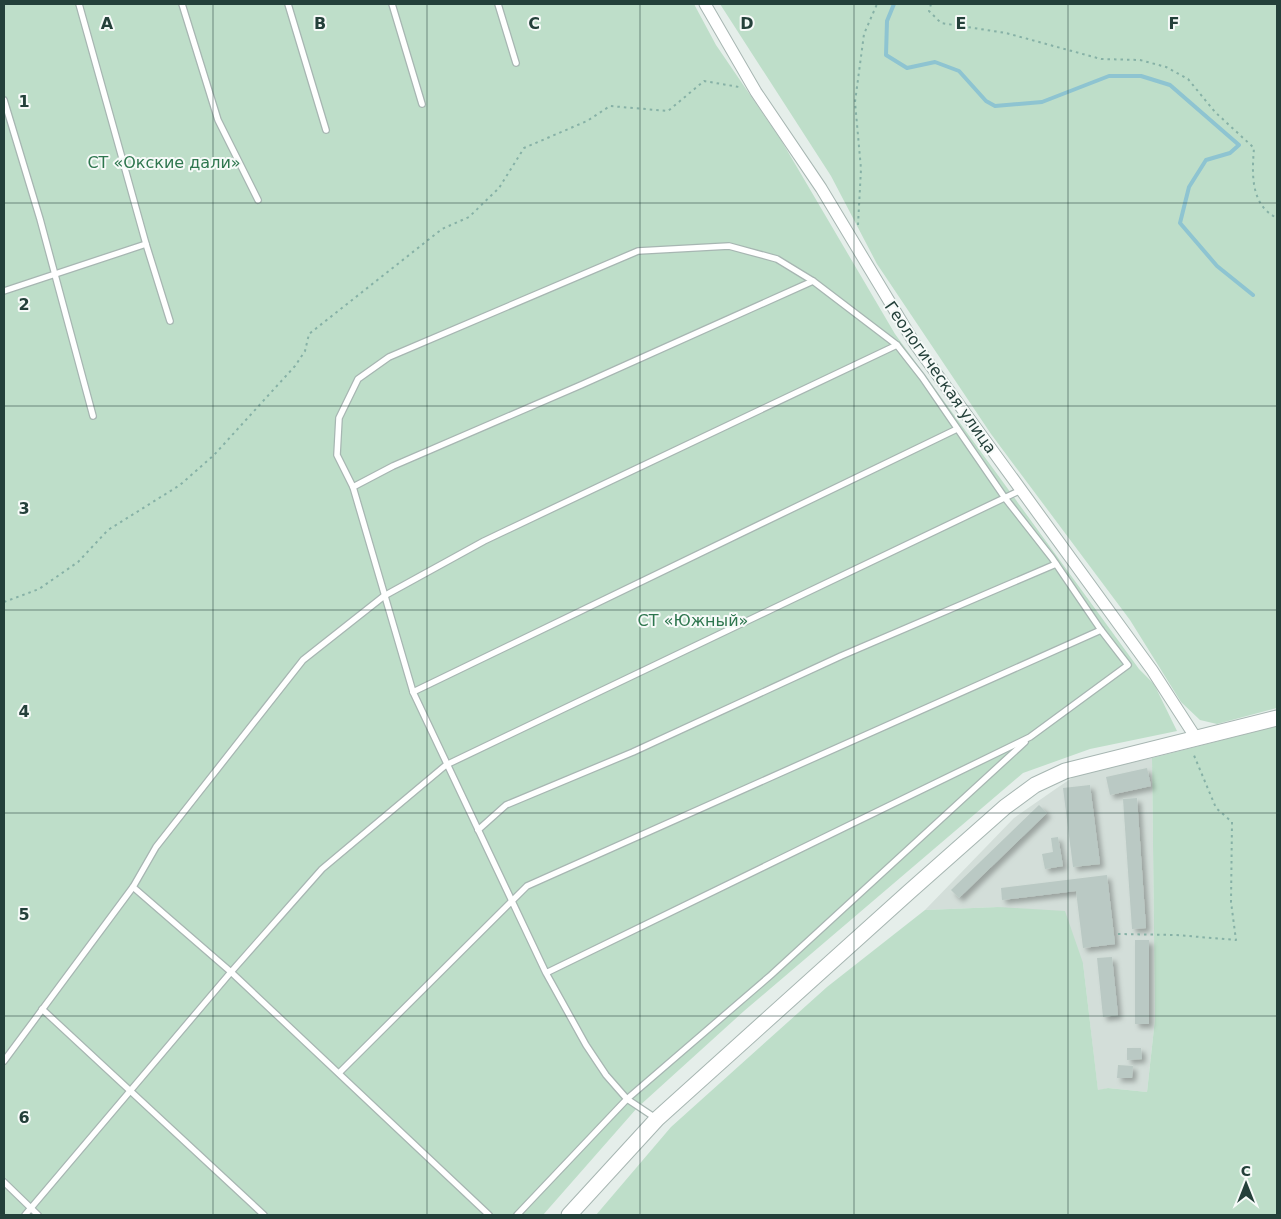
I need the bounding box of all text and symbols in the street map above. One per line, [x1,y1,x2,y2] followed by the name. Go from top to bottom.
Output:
[101,14,114,33] text: A
[314,14,326,33] text: B
[528,14,540,33] text: C
[740,14,754,33] text: D
[956,14,966,33] text: E
[1169,14,1179,33] text: F
[18,92,30,111] text: 1
[87,153,241,172] park label: СТ «Окские дали»
[18,295,30,314] text: 2
[881,298,1000,457] street label: Геологическая улица
[18,499,30,518] text: 3
[638,611,748,630] park label: СТ «Южный»
[18,702,30,721] text: 4
[18,905,30,924] text: 5
[18,1108,30,1127] text: 6
[1221,1159,1271,1209] north arrow
[1241,1163,1251,1179] text: С

